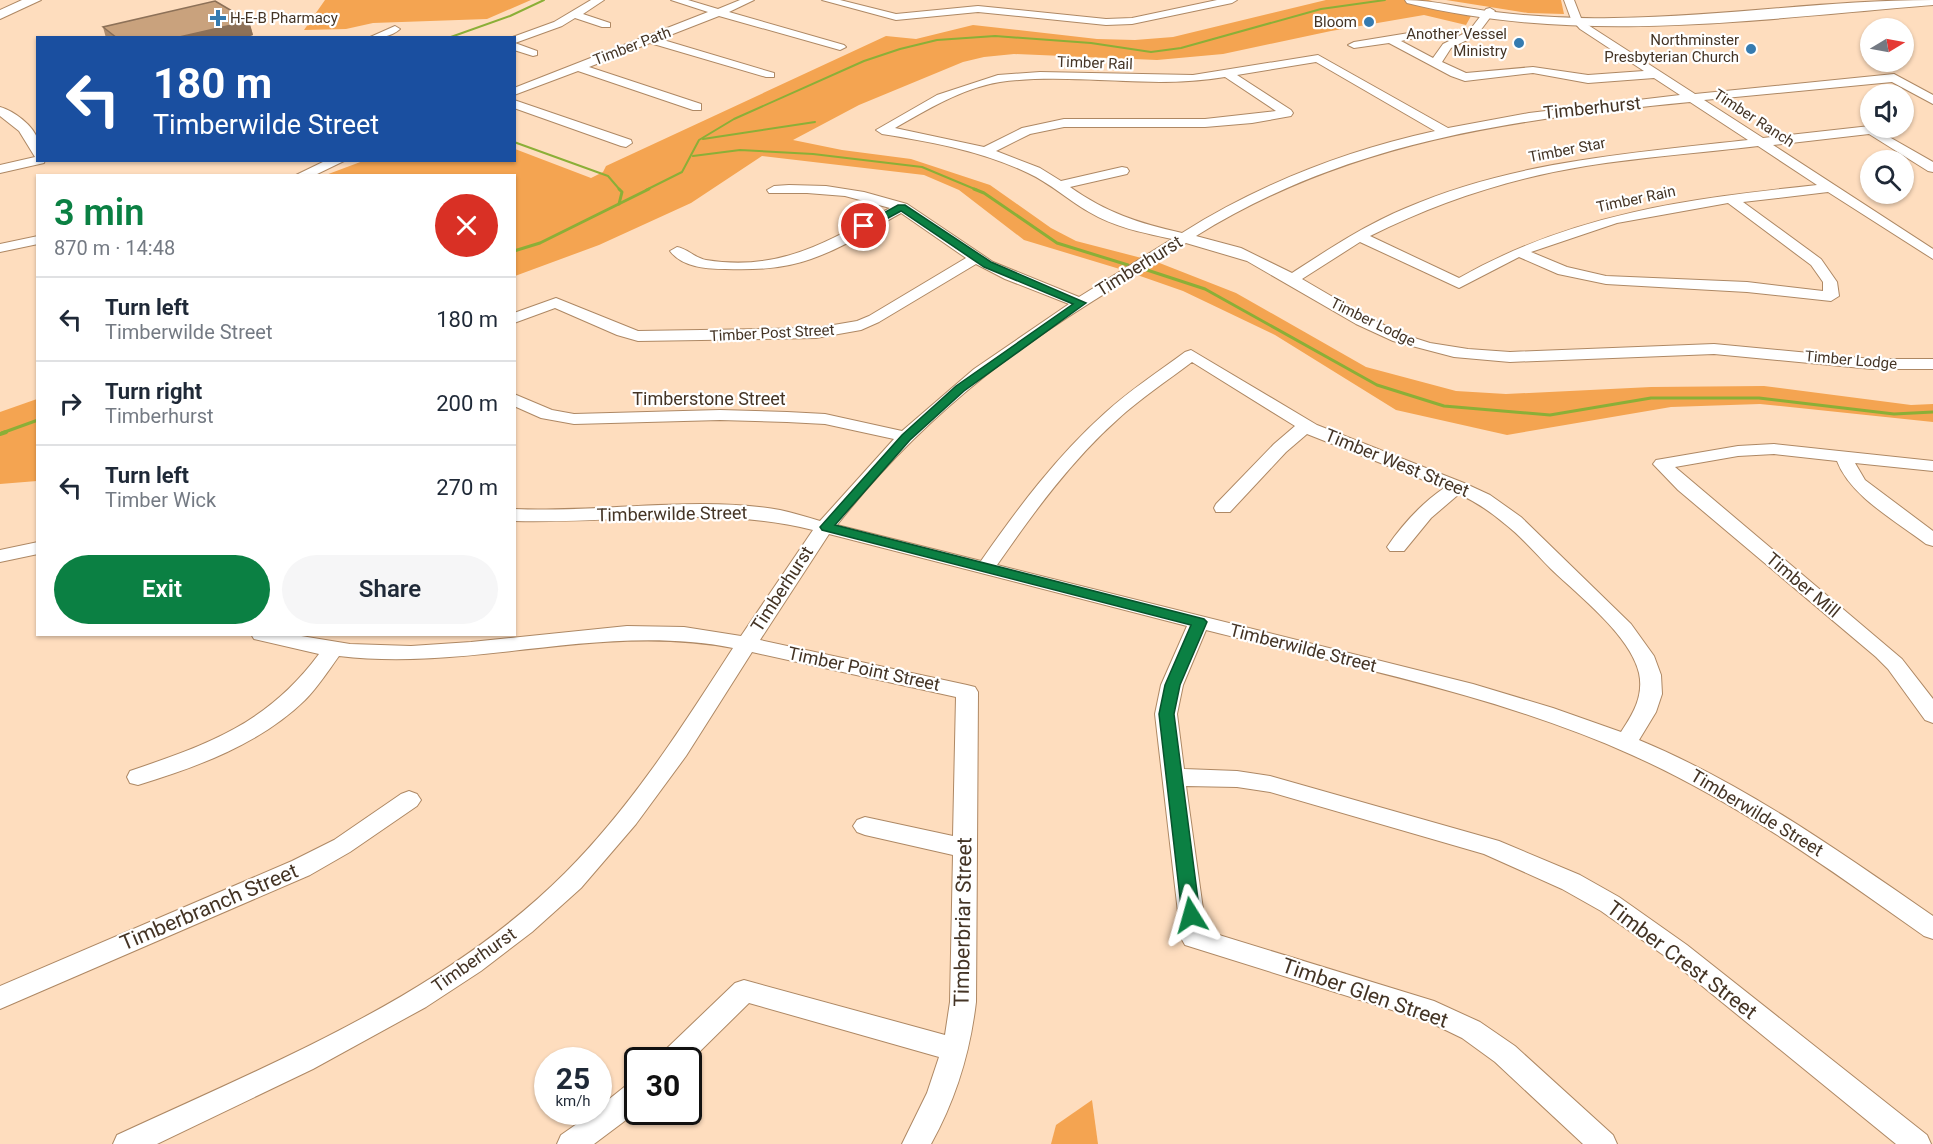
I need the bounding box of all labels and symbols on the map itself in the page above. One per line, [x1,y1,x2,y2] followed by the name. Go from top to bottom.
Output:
[230,9,338,27] place label: H-E-B Pharmacy
[211,11,225,25] marker: H-E-B Pharmacy
[1314,13,1357,31] place label: Bloom
[1362,15,1376,29] marker: Bloom
[1860,18,1914,72] north arrow
[591,23,673,69] street label: Timber Path
[1406,25,1507,60] place label: Another Vessel Ministry
[1604,31,1739,66] place label: Northminster Presbyterian Church
[1512,36,1526,50] marker: Another Vessel Ministry
[1744,42,1758,56] marker: Northminster Presbyterian Church
[1057,53,1133,73] street label: Timber Rail
[1710,85,1798,151] street label: Timber Ranch
[1542,92,1642,123] street label: Timberhurst
[1527,134,1607,166] street label: Timber Star
[1595,182,1677,216] street label: Timber Rain
[838,200,889,251] pin
[1092,231,1186,300] street label: Timberhurst
[1328,294,1419,350] street label: Timber Lodge
[709,321,835,345] street label: Timber Post Street
[1804,347,1898,373] street label: Timber Lodge
[632,388,786,409] street label: Timberstone Street
[1322,424,1472,501] street label: Timber West Street
[596,502,748,525] street label: Timberwilde Street
[746,542,817,635] street label: Timberhurst
[1762,548,1845,622] street label: Timber Mill
[1227,619,1379,676] street label: Timberwilde Street
[786,642,942,695] street label: Timber Point Street
[1687,765,1827,860] street label: Timberwilde Street
[950,837,976,1007] street label: Timberbriar Street
[116,859,302,955] street label: Timberbranch Street
[1159,883,1223,947] position arrow
[1602,896,1762,1024] street label: Timber Crest Street
[428,923,520,996] street label: Timberhurst
[1279,953,1451,1033] street label: Timber Glen Street
[624,1047,702,1125] speed limit sign: 30

